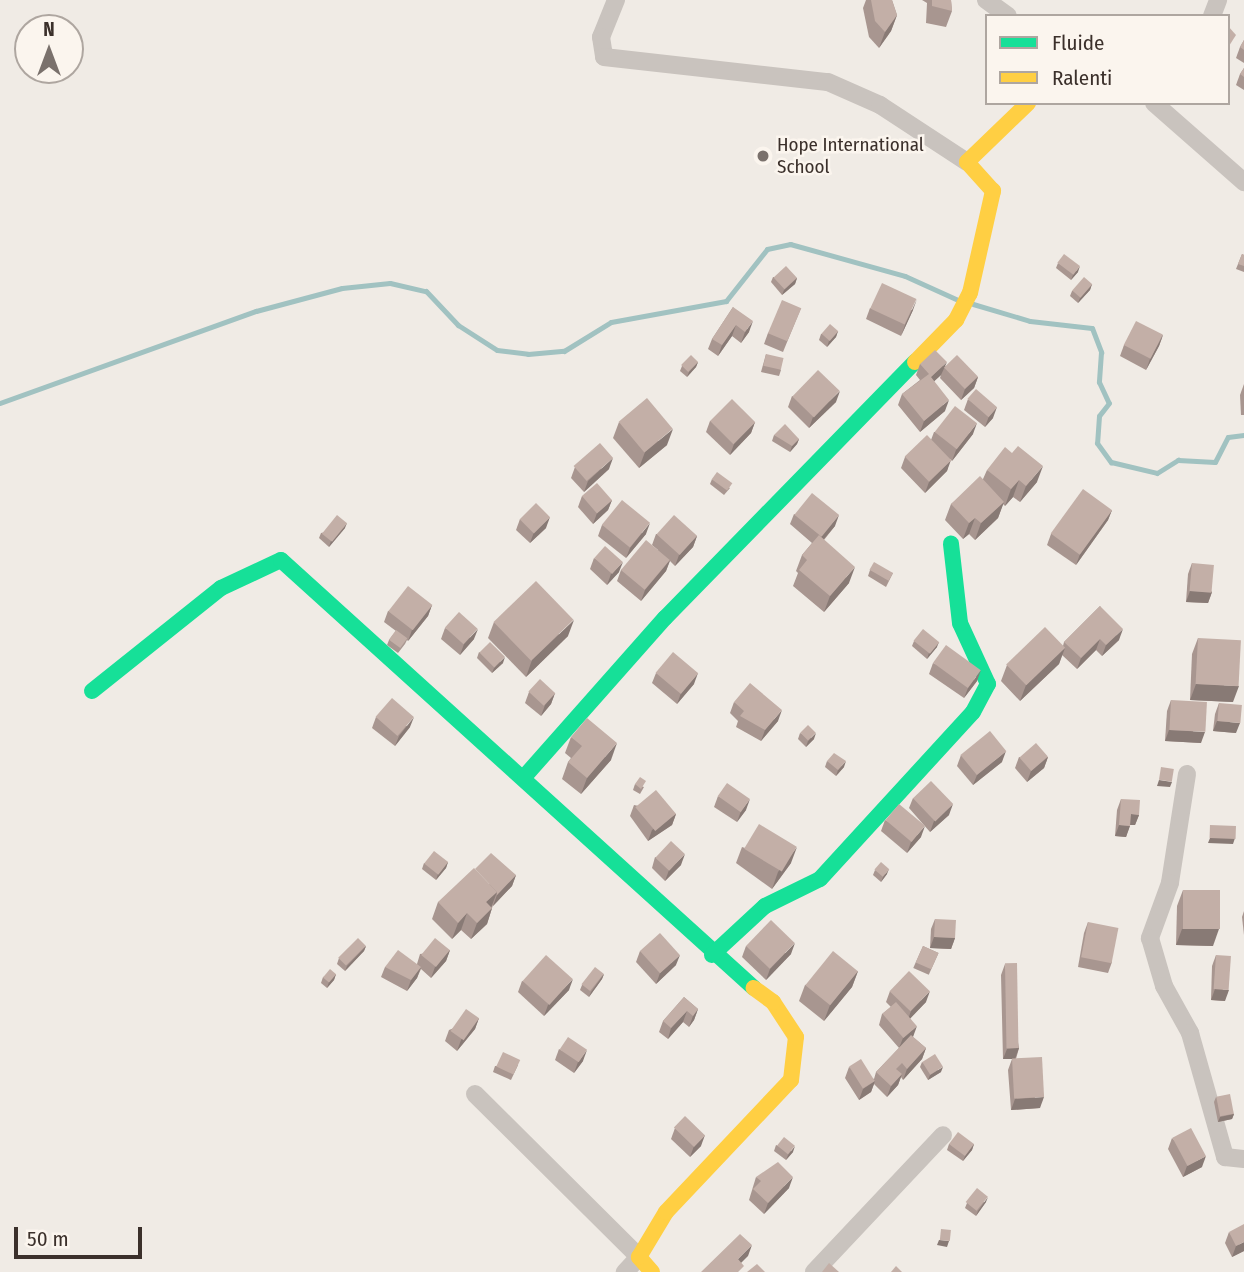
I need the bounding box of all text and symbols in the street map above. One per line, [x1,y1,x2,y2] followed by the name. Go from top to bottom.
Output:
[14,14,84,84] north arrow
[985,14,1230,105] legend
[43,18,55,41] text: N
[1052,30,1104,56] text: Fluide
[1052,65,1112,91] text: Ralenti
[777,134,924,178] place label: Hope International School
[755,148,771,164] marker: Hope International School
[18,1212,145,1256] scale bar
[27,1226,69,1252] text: 50 m

